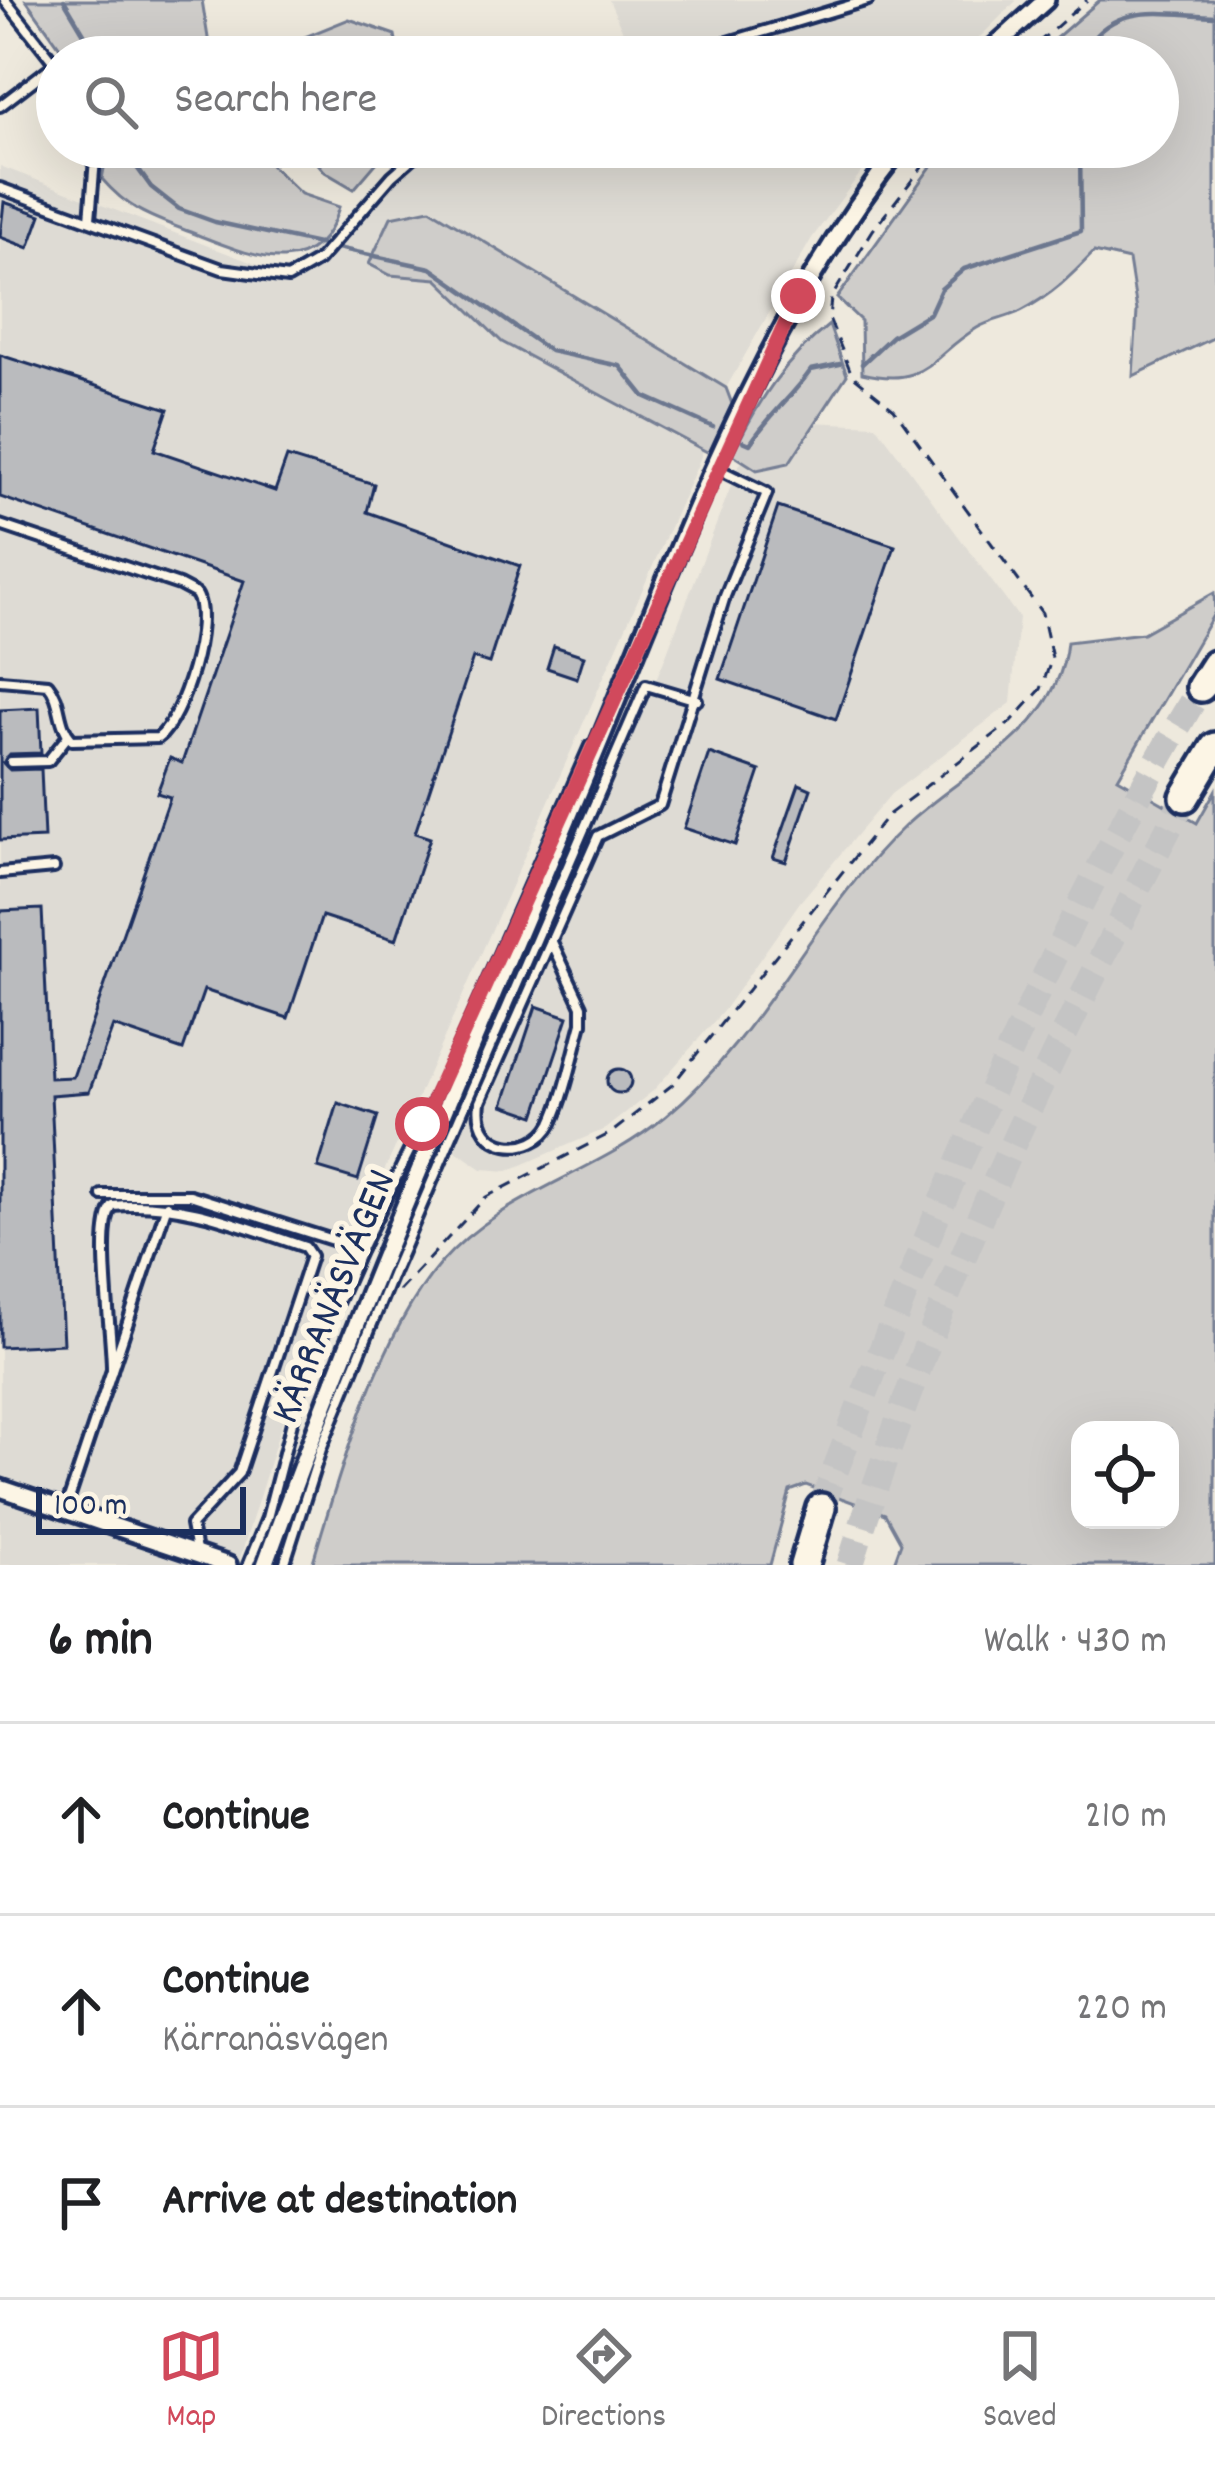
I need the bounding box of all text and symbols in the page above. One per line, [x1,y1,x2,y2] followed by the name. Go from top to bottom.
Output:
[36,36,1179,168] search box
[78,69,144,135] icon: search
[174,70,377,134] text: Search here
[771,269,825,323] route end
[395,1097,449,1151] route start
[258,1162,415,1434] street label: KÄRRANÄSVÄGEN
[1071,1421,1179,1529] map controls
[1071,1421,1179,1529] button: locate
[36,1481,246,1534] scale bar
[54,1484,127,1531] text: 100 m
[48,1607,153,1679] text: 6 min
[984,1616,1167,1671] text: Walk · 430 m
[48,1786,114,1852] icon: ahead
[162,1787,310,1851] text: Continue
[1084,1791,1167,1846] text: 210 m
[162,1951,310,2015] text: Continue
[48,1978,114,2044] icon: ahead
[1076,1983,1167,2038] text: 220 m
[162,2015,389,2070] text: Kärranäsvägen
[48,2170,114,2236] icon: arrive
[162,2171,517,2235] text: Arrive at destination
[158,2323,224,2442] tab: Map
[541,2323,666,2442] tab: Directions
[983,2323,1057,2442] tab: Saved

